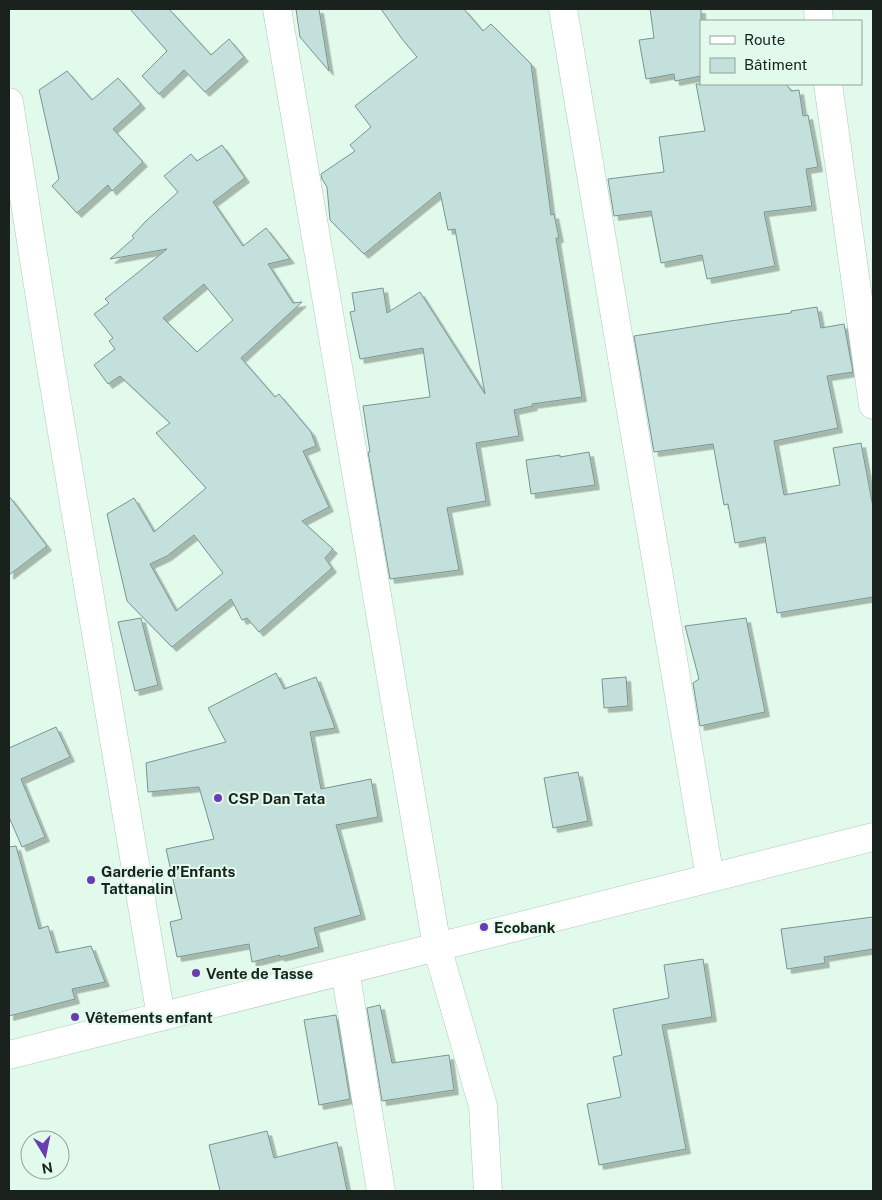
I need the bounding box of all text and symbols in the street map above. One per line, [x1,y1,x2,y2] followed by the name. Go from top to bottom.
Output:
[700,20,862,85] legend
[744,31,785,48] text: Route
[744,56,807,73] text: Bâtiment
[228,790,325,807] place label: CSP Dan Tata
[212,792,224,804] marker: CSP Dan Tata
[101,863,236,897] place label: Garderie d’Enfants Tattanalin
[85,874,97,886] marker: Garderie d’Enfants Tattanalin
[494,919,556,936] place label: Ecobank
[478,921,490,933] marker: Ecobank
[206,965,313,982] place label: Vente de Tasse
[190,967,202,979] marker: Vente de Tasse
[85,1009,213,1026] place label: Vêtements enfant
[69,1011,81,1023] marker: Vêtements enfant
[20,1130,70,1180] north arrow
[40,1159,54,1177] text: N

